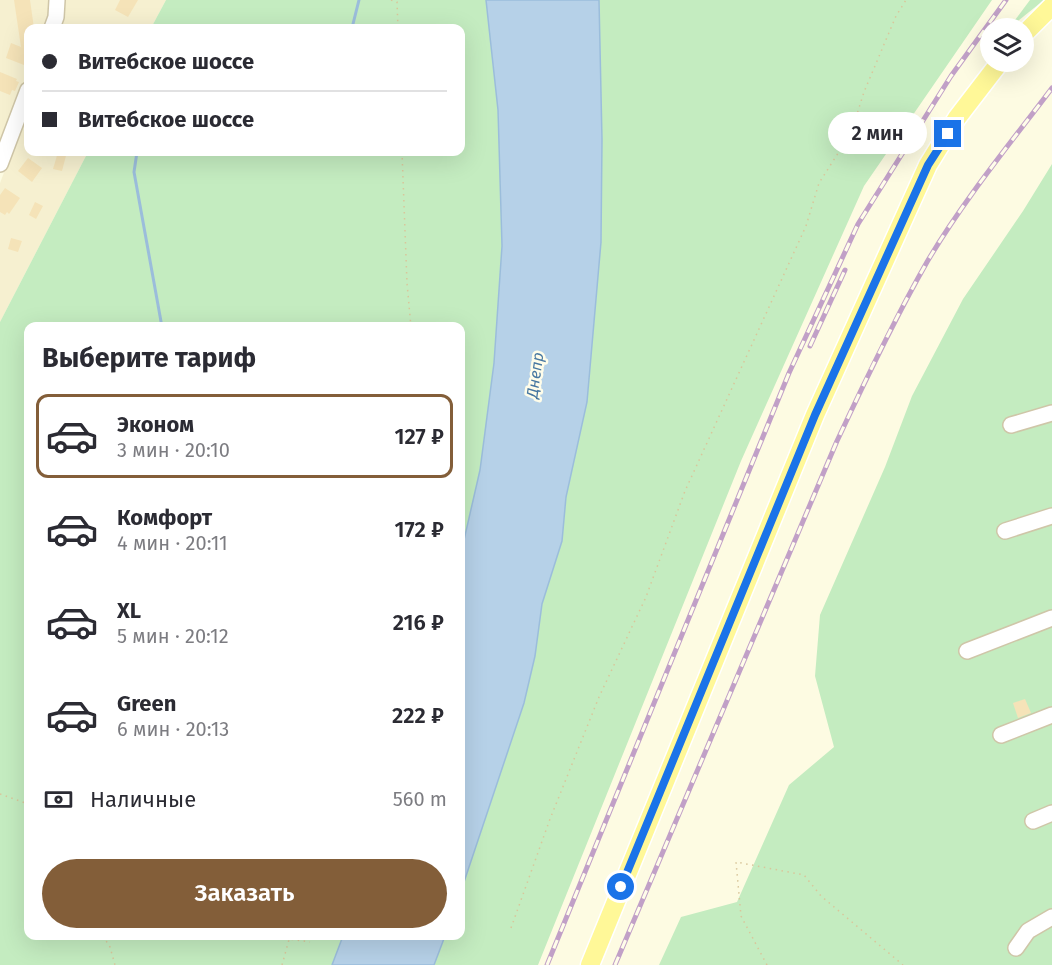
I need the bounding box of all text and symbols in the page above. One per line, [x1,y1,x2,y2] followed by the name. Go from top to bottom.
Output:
[980,18,1034,72] map controls
[980,18,1034,72] button: layers
[78,48,254,75] text: Витебское шоссе
[78,106,254,133] text: Витебское шоссе
[828,113,927,155] callout: 2 мин
[934,120,961,147] route end
[851,121,904,145] text: 2 мин
[42,342,256,374] text: Выберите тариф
[522,351,548,401] water label: Днепр
[45,409,99,463] icon: car
[117,411,194,438] text: Эконом
[394,423,444,450] text: 127 ₽
[117,438,230,462] text: 3 мин · 20:10
[45,502,99,556] icon: car
[117,504,212,531] text: Комфорт
[394,516,444,543] text: 172 ₽
[117,531,228,555] text: 4 мин · 20:11
[45,595,99,649] icon: car
[117,597,141,624] text: XL
[393,609,444,636] text: 216 ₽
[117,624,229,648] text: 5 мин · 20:12
[45,688,99,742] icon: car
[117,690,176,717] text: Green
[392,702,444,729] text: 222 ₽
[117,717,229,741] text: 6 мин · 20:13
[42,783,75,816] icon: cash
[90,786,196,813] text: Наличные
[393,787,447,811] text: 560 m
[42,859,447,928] button: Заказать
[607,873,634,900] route start

